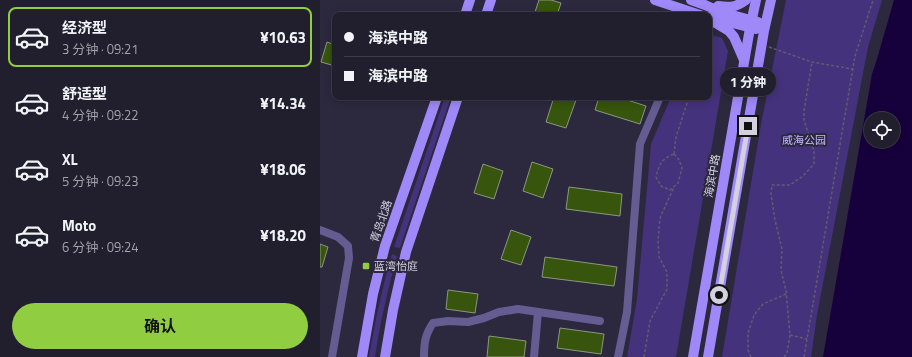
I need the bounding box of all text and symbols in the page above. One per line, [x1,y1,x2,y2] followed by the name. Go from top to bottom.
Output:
[62,16,107,39] text: 经济型
[14,19,50,55] icon: car
[260,26,306,49] text: ¥10.63
[368,26,428,49] text: 海滨中路
[62,39,139,59] text: 3 分钟 · 09:21
[368,64,428,87] text: 海滨中路
[720,68,776,96] callout: 1 分钟
[730,72,766,92] text: 1 分钟
[62,82,107,105] text: 舒适型
[14,85,50,121] icon: car
[260,92,306,115] text: ¥14.34
[62,105,139,125] text: 4 分钟 · 09:22
[864,112,900,148] map controls
[864,112,900,148] button: locate
[739,117,757,135] route end
[782,132,826,148] park label: 威海公园
[62,148,78,171] text: XL
[14,151,50,187] icon: car
[700,153,724,199] street label: 海滨中路
[260,158,306,181] text: ¥18.06
[62,171,139,191] text: 5 分钟 · 09:23
[366,198,396,244] street label: 青岛北路
[62,214,96,237] text: Moto
[14,217,50,253] icon: car
[260,224,306,247] text: ¥18.20
[62,237,139,257] text: 6 分钟 · 09:24
[374,258,418,274] place label: 蓝湾怡庭
[361,261,371,271] marker: 蓝湾怡庭
[710,286,728,304] route start
[12,303,308,349] button: 确认

